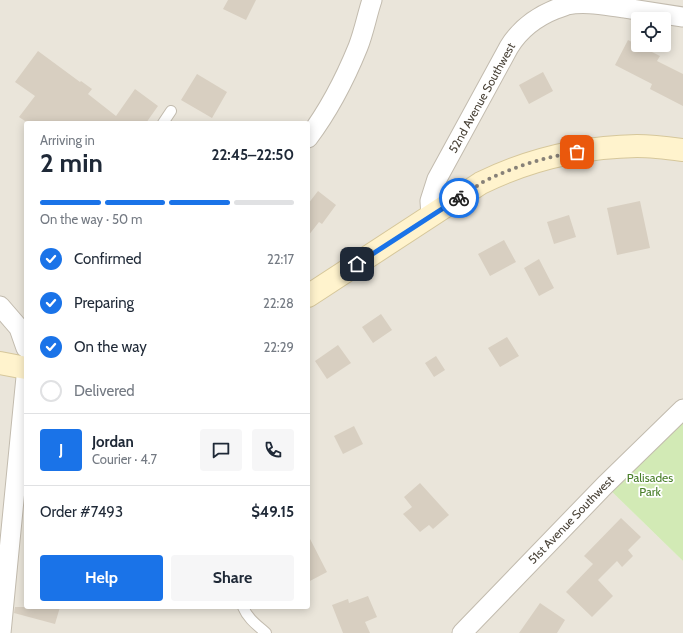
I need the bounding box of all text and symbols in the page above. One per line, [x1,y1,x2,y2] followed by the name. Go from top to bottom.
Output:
[631,12,671,52] map controls
[631,12,671,52] button: locate
[445,40,518,156] street label: 52nd Avenue Southwest
[40,132,95,148] text: Arriving in
[560,135,594,169] pin
[566,141,588,163] icon: bag
[211,146,294,164] text: 22:45–22:50
[40,147,103,179] text: 2 min
[439,178,479,218] courier
[448,187,470,209] icon: bike
[40,211,142,227] text: On the way · 50 m
[340,247,374,281] pin
[40,248,62,270] icon: check
[74,250,142,268] text: Confirmed
[267,251,294,267] text: 22:17
[346,253,368,275] icon: home
[40,292,62,314] icon: check
[74,294,134,312] text: Preparing
[263,295,294,311] text: 22:28
[40,336,62,358] icon: check
[74,338,147,356] text: On the way
[263,339,294,355] text: 22:29
[74,382,135,400] text: Delivered
[200,429,242,471] button: chat
[252,429,294,471] button: phone
[92,433,134,451] text: Jordan
[59,441,63,459] text: J
[92,451,157,467] text: Courier · 4.7
[627,470,673,499] park label: Palisades Park
[525,472,617,567] street label: 51st Avenue Southwest
[40,503,123,521] text: Order #7493
[251,503,294,521] text: $49.15
[40,555,163,601] button: Help
[171,555,294,601] button: Share

